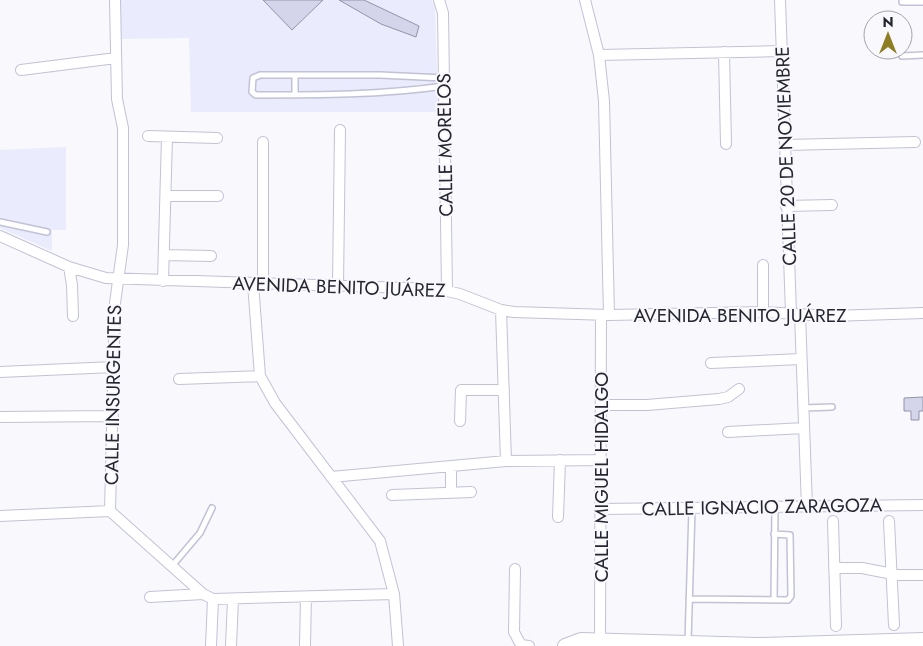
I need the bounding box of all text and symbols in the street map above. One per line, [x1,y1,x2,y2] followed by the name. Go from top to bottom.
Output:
[863,10,913,60] north arrow
[882,12,894,32] text: N
[769,46,803,266] street label: CALLE 20 DE NOVIEMBRE
[430,73,460,217] street label: CALLE MORELOS
[232,270,446,304] street label: AVENIDA BENITO JUÁREZ
[633,302,847,329] street label: AVENIDA BENITO JUÁREZ
[98,305,128,485] street label: CALLE INSURGENTES
[588,372,615,582] street label: CALLE MIGUEL HIDALGO
[642,491,883,523] street label: CALLE IGNACIO ZARAGOZA

